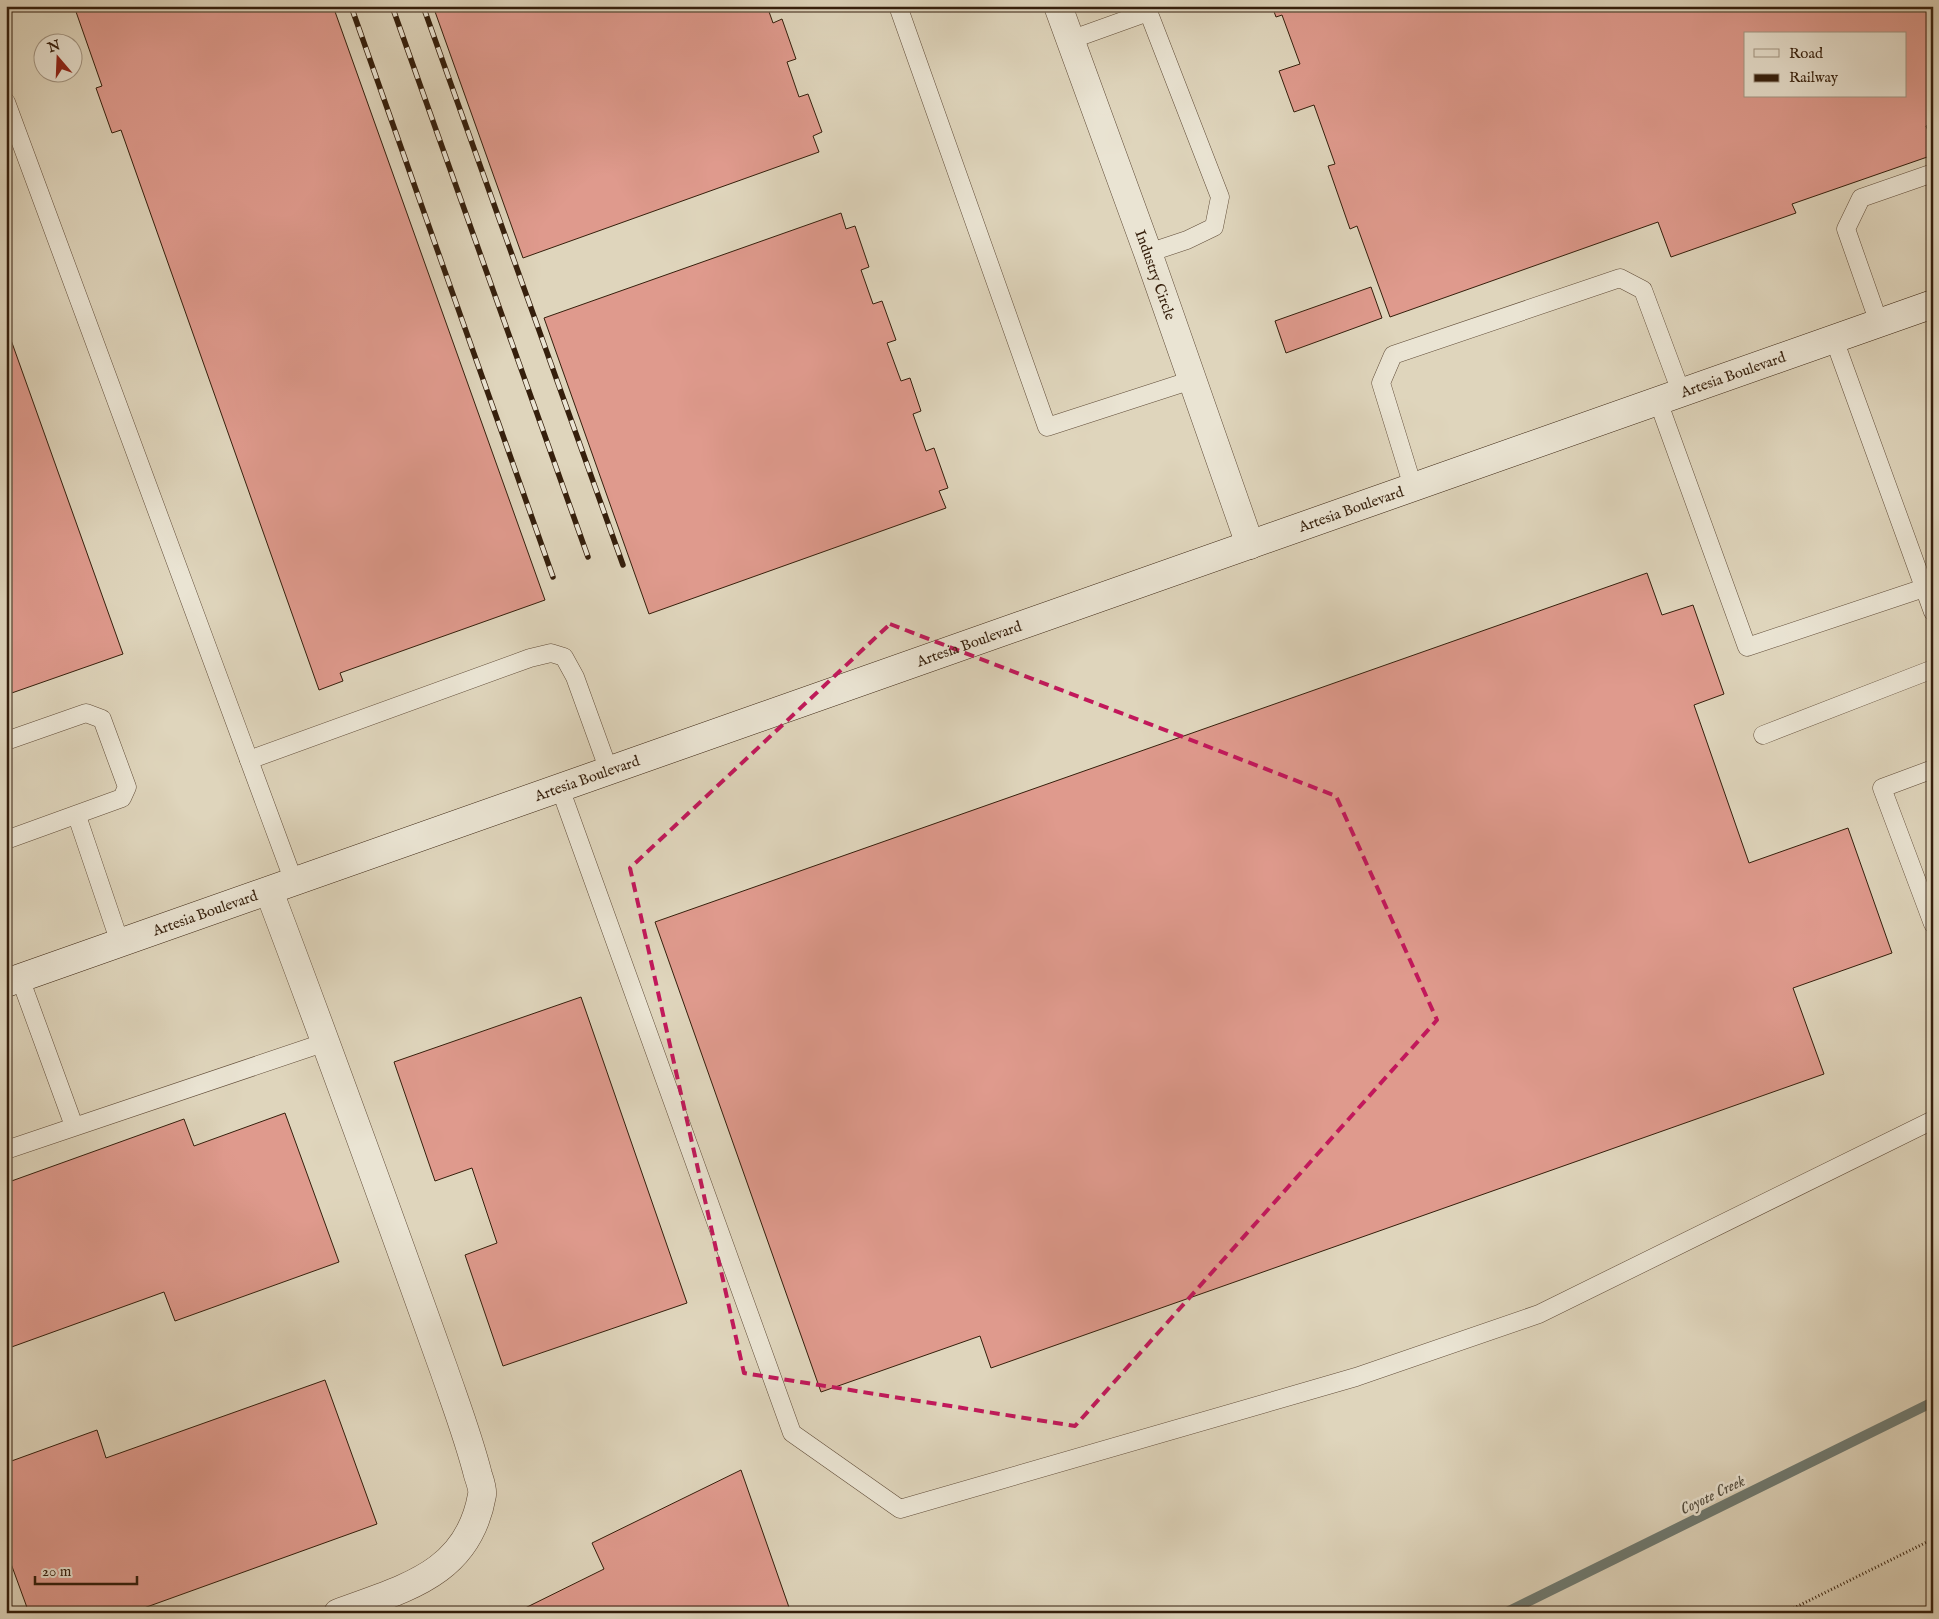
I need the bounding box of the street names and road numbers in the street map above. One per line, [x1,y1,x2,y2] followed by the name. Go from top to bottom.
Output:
[1130,227,1180,323] street label: Industry Circle
[1677,347,1789,403] street label: Artesia Boulevard
[1295,482,1407,537] street label: Artesia Boulevard
[913,617,1025,672] street label: Artesia Boulevard
[531,751,643,806] street label: Artesia Boulevard
[149,886,261,941] street label: Artesia Boulevard

